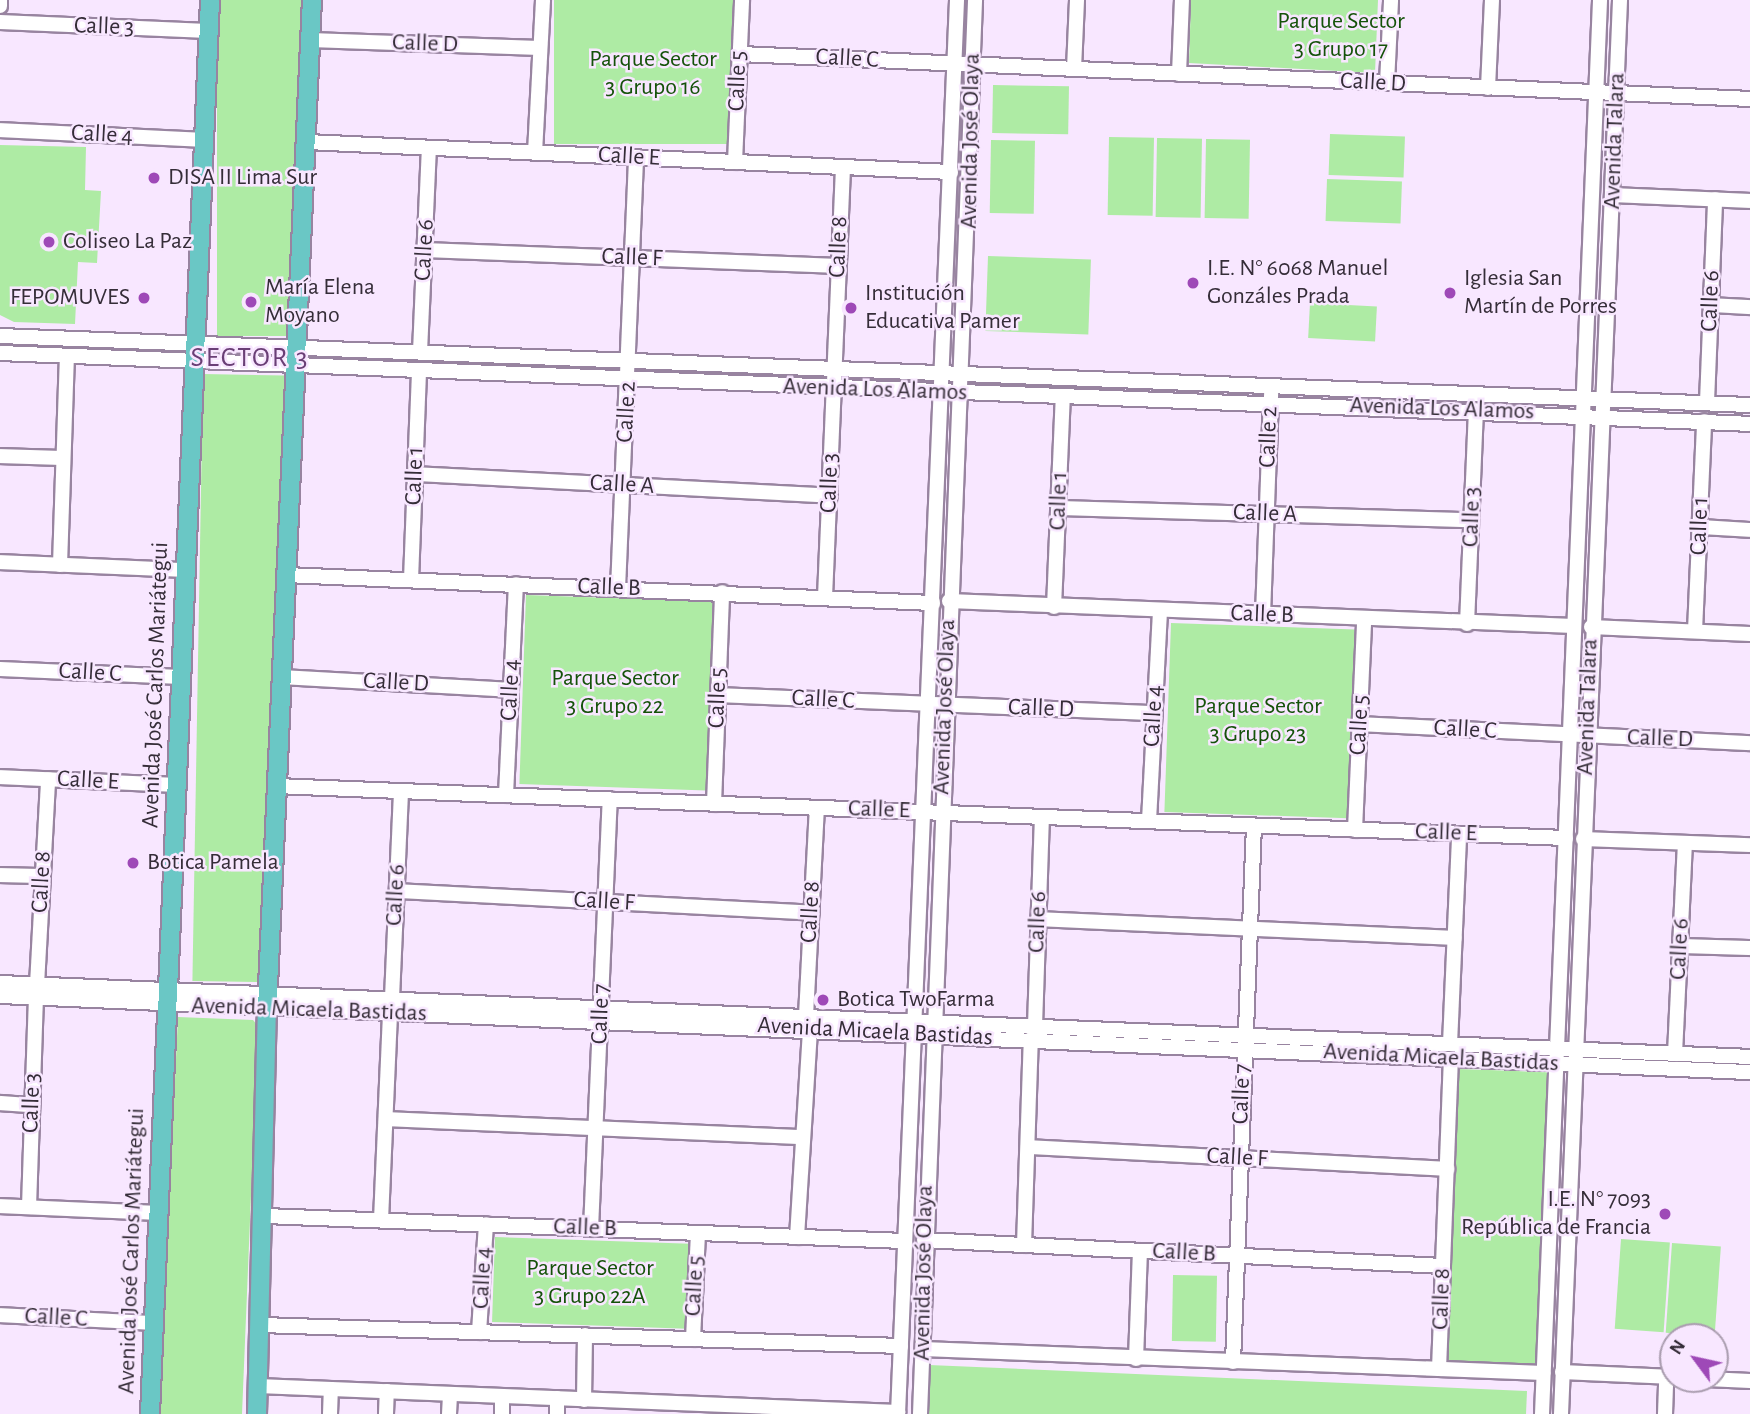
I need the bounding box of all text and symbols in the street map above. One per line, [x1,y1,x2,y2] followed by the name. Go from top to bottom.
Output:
[1277,8,1405,64] park label: Parque Sector 3 Grupo 17
[73,12,135,42] street label: Calle 3
[392,28,458,60] street label: Calle D
[815,43,879,75] street label: Calle C
[589,46,717,102] park label: Parque Sector 3 Grupo 16
[723,50,753,112] street label: Calle 5
[955,53,987,229] street label: Avenida José Olaya
[1339,67,1407,99] street label: Calle D
[1598,72,1632,210] street label: Avenida Talara
[70,119,134,151] street label: Calle 4
[597,141,661,173] street label: Calle E
[168,164,317,192] place label: DISA II Lima Sur
[146,170,162,186] marker: DISA II Lima Sur
[824,216,854,278] street label: Calle 8
[409,218,441,282] street label: Calle 6
[63,228,192,256] place label: Coliseo La Paz
[41,234,57,250] marker: Coliseo La Paz
[601,243,663,273] street label: Calle F
[1207,255,1388,311] place label: I.E. N° 6068 Manuel Gonzáles Prada
[1464,265,1617,321] place label: Iglesia San Martín de Porres
[1696,270,1726,332] street label: Calle 6
[265,274,375,330] place label: María Elena Moyano
[1185,275,1201,291] marker: I.E. N° 6068 Manuel Gonzáles Prada
[865,280,1020,336] place label: Institución Educativa Pamer
[10,284,130,312] place label: FEPOMUVES
[1442,285,1458,301] marker: Iglesia San Martín de Porres
[136,290,152,306] marker: FEPOMUVES
[243,294,259,310] marker: María Elena Moyano
[843,300,859,316] marker: Institución Educativa Pamer
[192,341,308,375] district label: SECTOR 3
[782,372,968,408] street label: Avenida Los Alamos
[611,381,643,443] street label: Calle 2
[1349,391,1535,427] street label: Avenida Los Alamos
[1254,406,1284,468] street label: Calle 2
[400,446,430,506] street label: Calle 1
[815,452,845,514] street label: Calle 3
[589,469,655,501] street label: Calle A
[1044,471,1074,531] street label: Calle 1
[1457,486,1487,548] street label: Calle 3
[1685,496,1715,556] street label: Calle 1
[1232,498,1298,530] street label: Calle A
[137,541,175,829] street label: Avenida José Carlos Mariátegui
[577,573,641,603] street label: Calle B
[1230,600,1294,630] street label: Calle B
[928,619,962,795] street label: Avenida José Olaya
[1571,638,1605,776] street label: Avenida Talara
[58,657,122,689] street label: Calle C
[495,658,527,722] street label: Calle 4
[551,665,679,721] park label: Parque Sector 3 Grupo 22
[362,667,430,699] street label: Calle D
[703,667,733,729] street label: Calle 5
[791,684,855,716] street label: Calle C
[1138,684,1170,748] street label: Calle 4
[1008,693,1074,725] street label: Calle D
[1194,693,1322,749] park label: Parque Sector 3 Grupo 23
[1344,694,1376,756] street label: Calle 5
[1433,714,1497,746] street label: Calle C
[1627,723,1693,755] street label: Calle D
[56,765,120,797] street label: Calle E
[848,795,910,825] street label: Calle E
[1415,818,1477,848] street label: Calle E
[147,849,279,877] place label: Botica Pamela
[26,850,58,914] street label: Calle 8
[125,855,141,871] marker: Botica Pamela
[380,863,412,927] street label: Calle 6
[795,880,827,944] street label: Calle 8
[573,886,635,918] street label: Calle F
[1023,891,1053,953] street label: Calle 6
[1664,917,1696,981] street label: Calle 6
[586,983,616,1045] street label: Calle 7
[837,986,995,1014] place label: Botica TwoFarma
[191,991,427,1029] street label: Avenida Micaela Bastidas
[815,992,831,1008] marker: Botica TwoFarma
[757,1011,993,1053] street label: Avenida Micaela Bastidas
[1323,1037,1559,1079] street label: Avenida Micaela Bastidas
[1227,1063,1257,1125] street label: Calle 7
[17,1072,47,1134] street label: Calle 3
[113,1107,151,1395] street label: Avenida José Carlos Mariátegui
[1206,1142,1268,1174] street label: Calle F
[908,1185,940,1361] street label: Avenida José Olaya
[1461,1186,1651,1242] place label: I.E. N° 7093 República de Francia
[1657,1206,1673,1222] marker: I.E. N° 7093 República de Francia
[553,1213,617,1243] street label: Calle B
[1152,1237,1216,1269] street label: Calle B
[467,1246,499,1310] street label: Calle 4
[526,1255,654,1311] park label: Parque Sector 3 Grupo 22A
[679,1255,711,1317] street label: Calle 5
[1427,1268,1457,1330] street label: Calle 8
[24,1302,88,1334] street label: Calle C
[1659,1323,1729,1393] north arrow
[1666,1337,1689,1358] text: N

